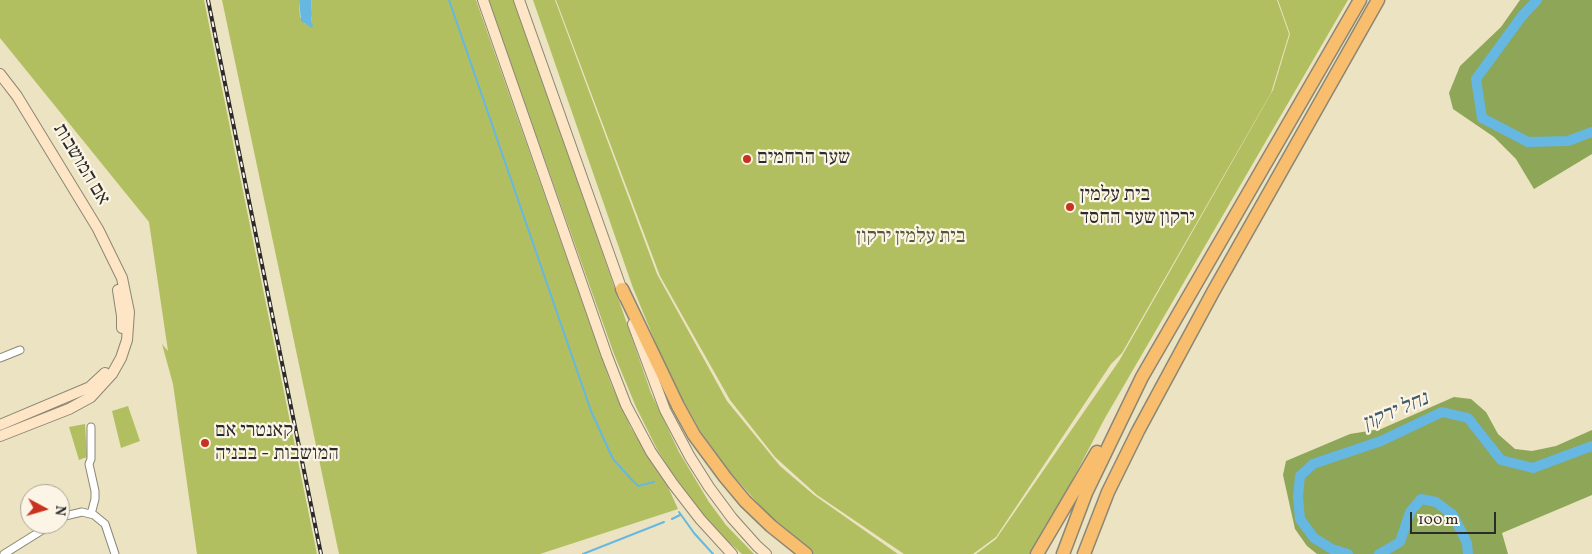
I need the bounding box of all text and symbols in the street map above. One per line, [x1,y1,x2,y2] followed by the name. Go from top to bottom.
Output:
[46,120,114,210] street label: אם המושבות
[757,147,850,171] place label: שער הרחמים
[741,153,753,165] marker: שער הרחמים
[1080,184,1195,231] place label: בית עלמין ירקון שער החסד
[1064,201,1076,213] marker: בית עלמין ירקון שער החסד
[857,226,965,250] park label: בית עלמין ירקון
[1359,388,1433,438] water label: נחל ירקון
[215,420,339,467] place label: קאנטרי אם המושבות - בבניה
[199,437,211,449] marker: קאנטרי אם המושבות - בבניה
[20,484,70,534] north arrow
[1412,502,1498,534] scale bar
[49,504,69,517] text: N
[1418,510,1458,531] text: 100 m

